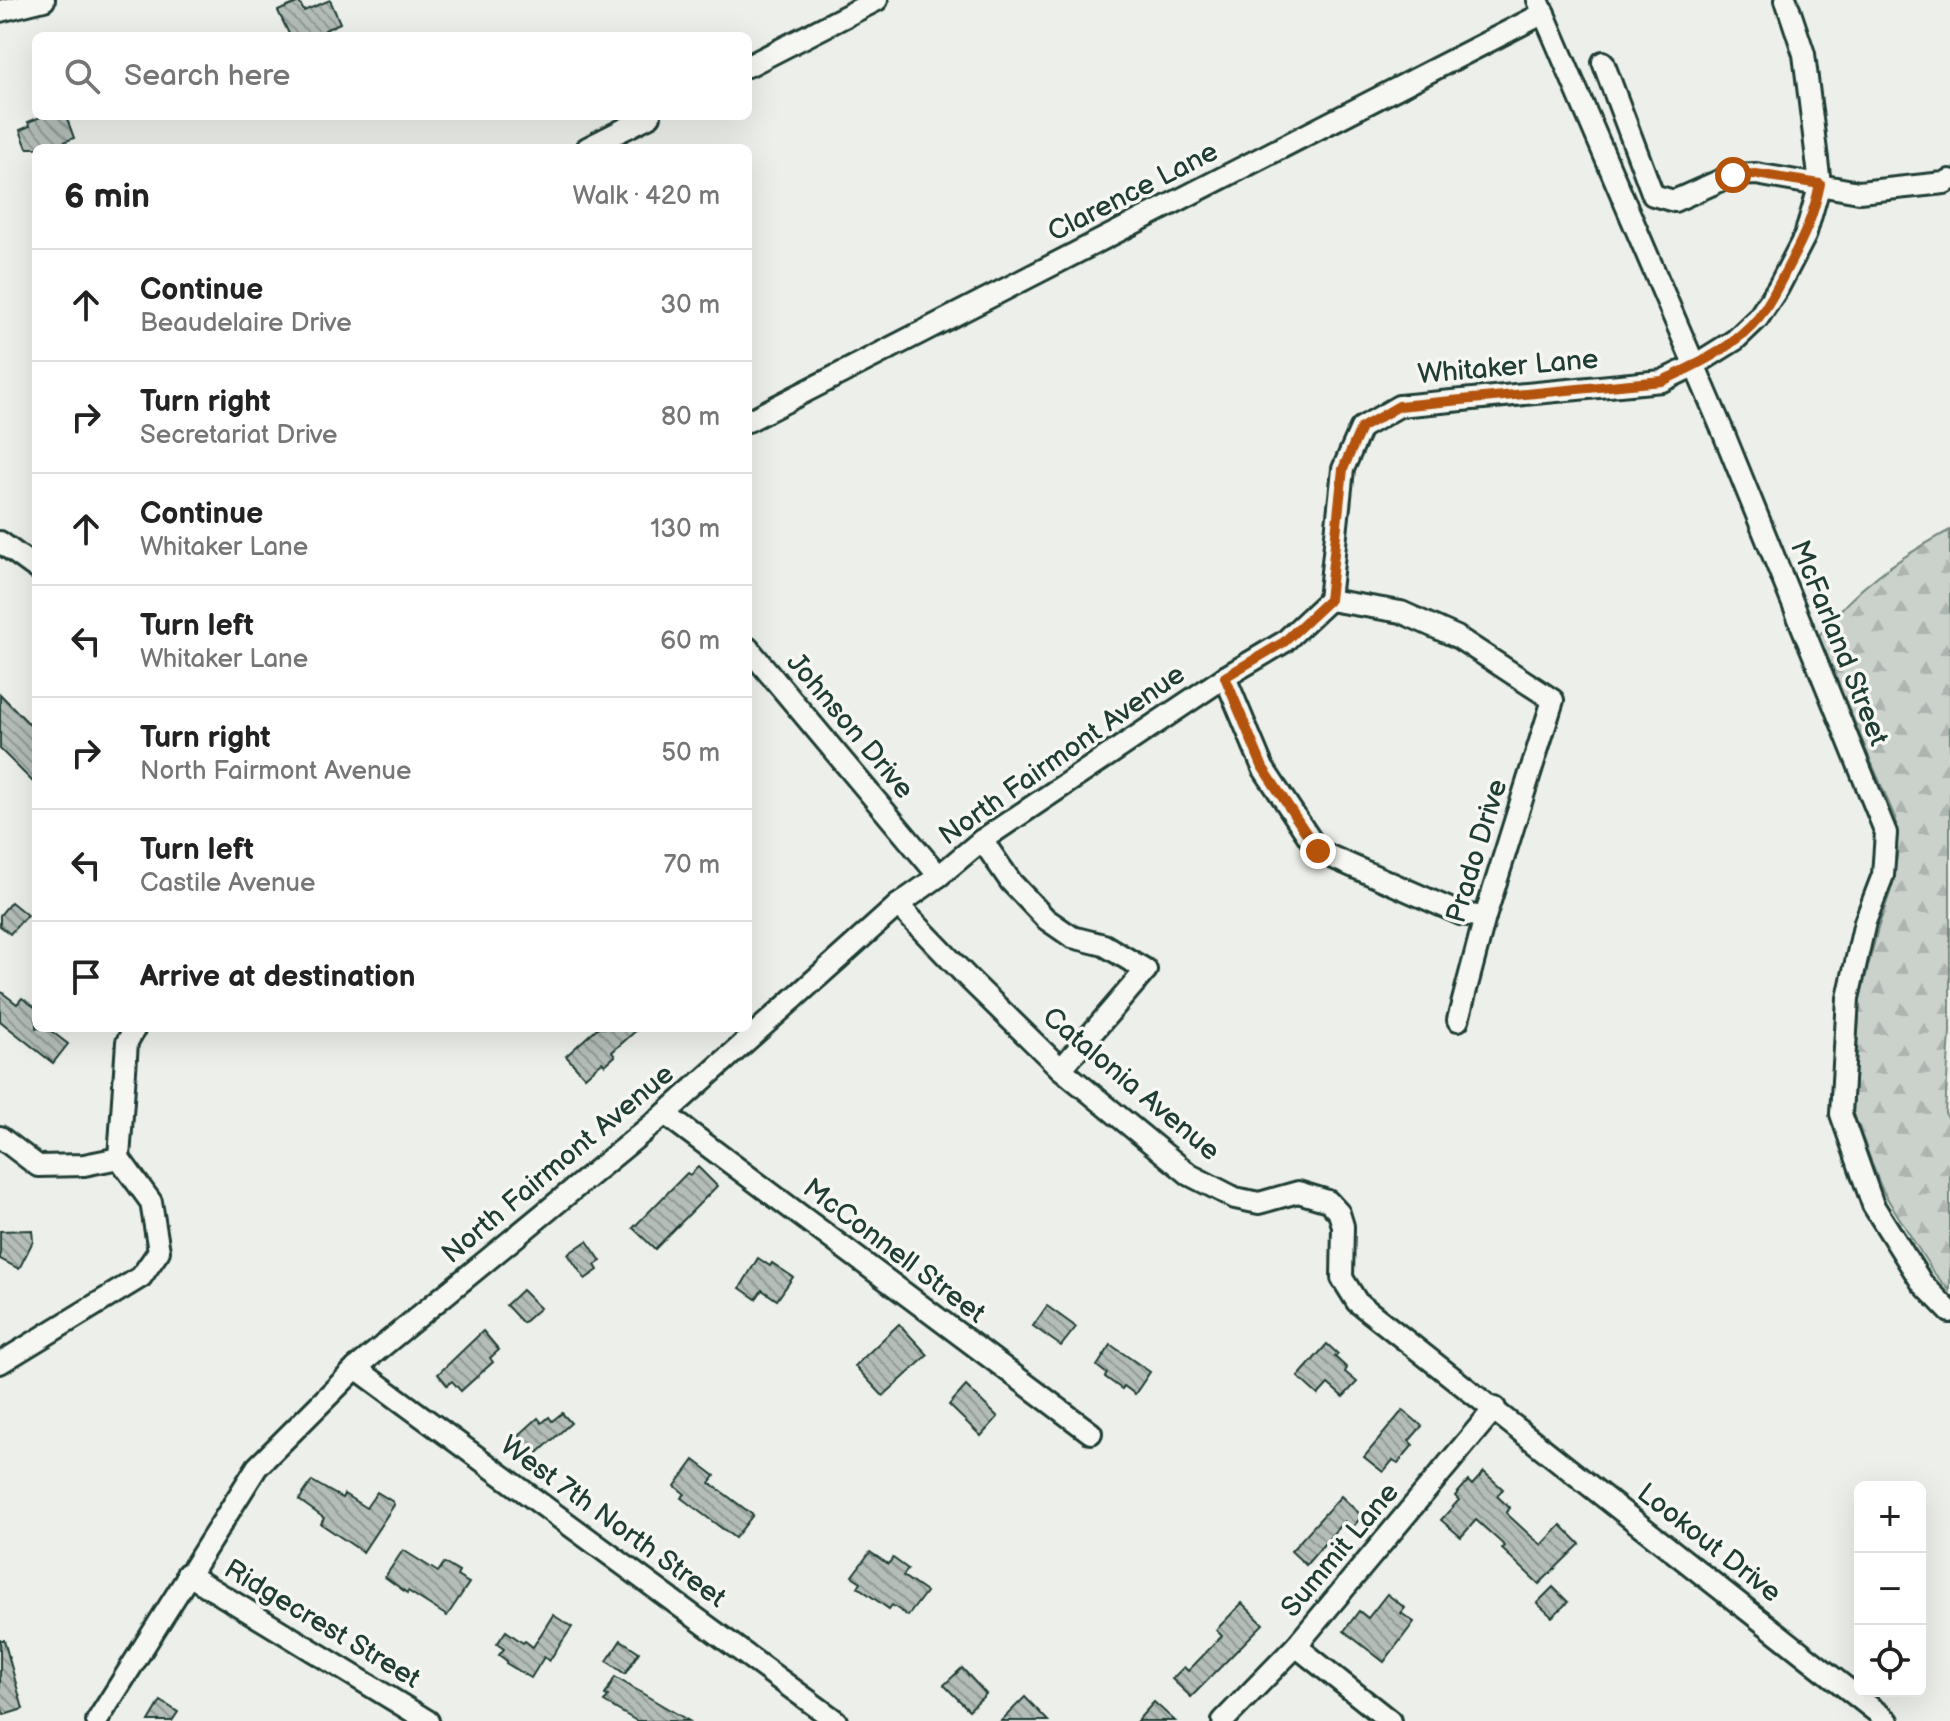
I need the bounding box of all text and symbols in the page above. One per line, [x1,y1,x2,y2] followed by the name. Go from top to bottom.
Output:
[32,32,752,120] search box
[60,54,104,98] icon: search
[124,58,290,94] text: Search here
[1042,135,1224,249] street label: Clarence Lane
[1715,157,1751,193] route start
[64,176,150,217] text: 6 min
[573,181,720,212] text: Walk · 420 m
[140,272,263,308] text: Continue
[64,283,108,327] icon: ahead
[660,290,720,321] text: 30 m
[140,308,352,339] text: Beaudelaire Drive
[1416,343,1600,391] street label: Whitaker Lane
[140,384,271,420] text: Turn right
[64,395,108,439] icon: right
[661,402,720,433] text: 80 m
[140,420,338,451] text: Secretariat Drive
[140,496,263,532] text: Continue
[64,507,108,551] icon: ahead
[650,514,720,545] text: 130 m
[140,532,308,563] text: Whitaker Lane
[1783,536,1895,751] street label: McFarland Street
[140,608,254,644] text: Turn left
[64,619,108,663] icon: left
[660,626,720,657] text: 60 m
[140,644,308,675] text: Whitaker Lane
[779,646,921,806] street label: Johnson Drive
[933,658,1191,852] street label: North Fairmont Avenue
[140,720,271,756] text: Turn right
[64,731,108,775] icon: right
[661,738,720,769] text: 50 m
[140,756,411,787] text: North Fairmont Avenue
[1440,775,1514,927] street label: Prado Drive
[140,832,254,868] text: Turn left
[1300,833,1336,869] route end
[64,843,108,887] icon: left
[663,850,720,881] text: 70 m
[140,868,315,899] text: Castile Avenue
[64,955,108,999] icon: arrive
[140,959,416,995] text: Arrive at destination
[1036,1000,1226,1168] street label: Catalonia Avenue
[435,1057,681,1271] street label: North Fairmont Avenue
[796,1172,992,1330] street label: McConnell Street
[494,1429,732,1615] street label: West 7th North Street
[1274,1476,1406,1624] street label: Summit Lane
[1630,1477,1788,1609] street label: Lookout Drive
[1854,1481,1926,1697] map controls
[1854,1481,1926,1553] button: +
[218,1553,426,1696] street label: Ridgecrest Street
[1854,1553,1926,1625] button: −
[1854,1625,1926,1697] button: locate

